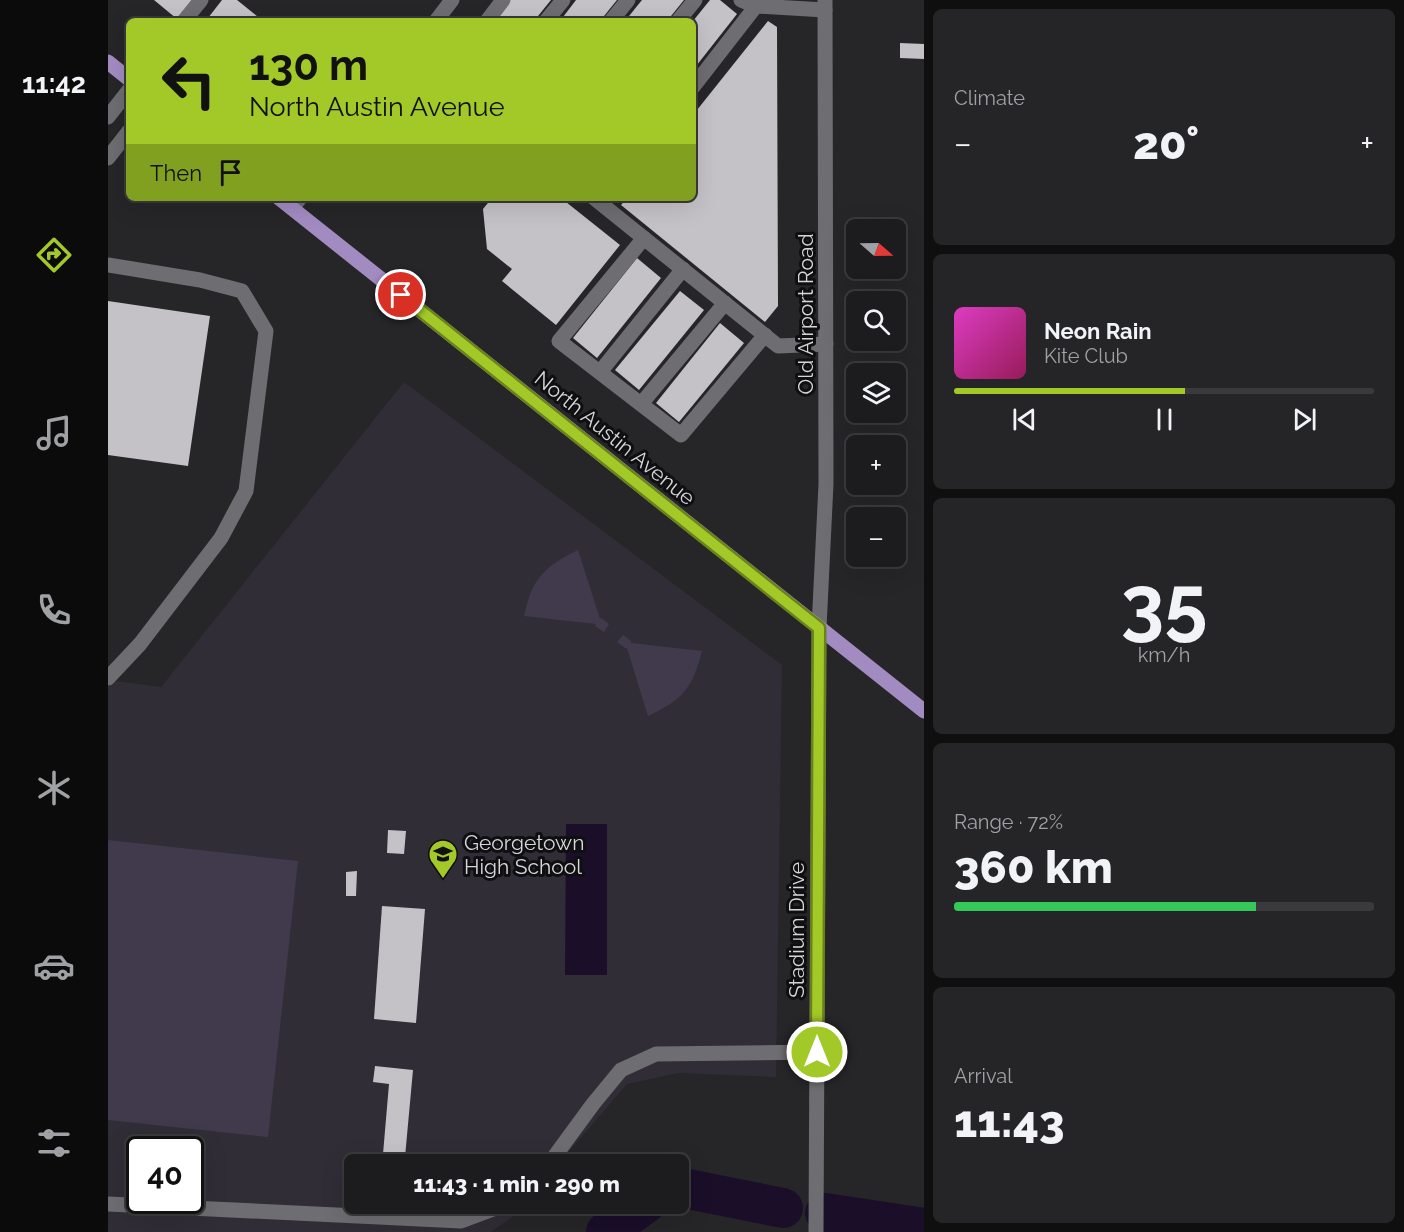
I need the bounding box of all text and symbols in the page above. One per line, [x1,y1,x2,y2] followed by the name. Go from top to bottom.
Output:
[249,41,368,90] text: 130 m
[150,42,228,120] icon: left
[22,68,86,99] text: 11:42
[954,86,1025,110] text: Climate
[249,91,504,122] text: North Austin Avenue
[1133,117,1199,170] text: 20°
[954,124,972,163] text: −
[1360,124,1374,163] text: +
[214,156,247,189] icon: arrive
[150,160,202,186] text: Then
[846,219,906,279] north arrow
[846,219,906,567] map controls
[33,234,75,276] icon: directions
[793,234,818,394] street label: Old Airport Road
[375,269,426,320] pin
[384,278,417,311] icon: arrive
[846,291,906,351] button: search
[1044,318,1152,344] text: Neon Rain
[1044,344,1128,368] text: Kite Club
[846,363,906,423] button: layers
[530,366,700,510] street label: North Austin Avenue
[1008,403,1041,436] icon: previous
[1148,403,1181,436] icon: pause
[1288,403,1321,436] icon: next
[33,412,75,454] icon: music
[846,435,906,495] button: +
[846,507,906,567] button: −
[1121,558,1207,649] text: 35
[33,589,75,631] icon: phone
[1138,643,1190,667] text: km/h
[33,767,75,809] icon: climate
[954,810,1063,834] text: Range · 72%
[464,830,584,879] place label: Georgetown High School
[427,838,459,880] school or university icon: Georgetown High School
[954,841,1113,894] text: 360 km
[784,862,809,998] street label: Stadium Drive
[33,945,75,987] icon: car
[785,1020,849,1084] position arrow
[954,1064,1013,1088] text: Arrival
[954,1095,1065,1148] text: 11:43
[33,1122,75,1164] icon: filters
[126,1136,204,1214] speed limit sign: 40
[413,1171,620,1197] text: 11:43 · 1 min · 290 m

